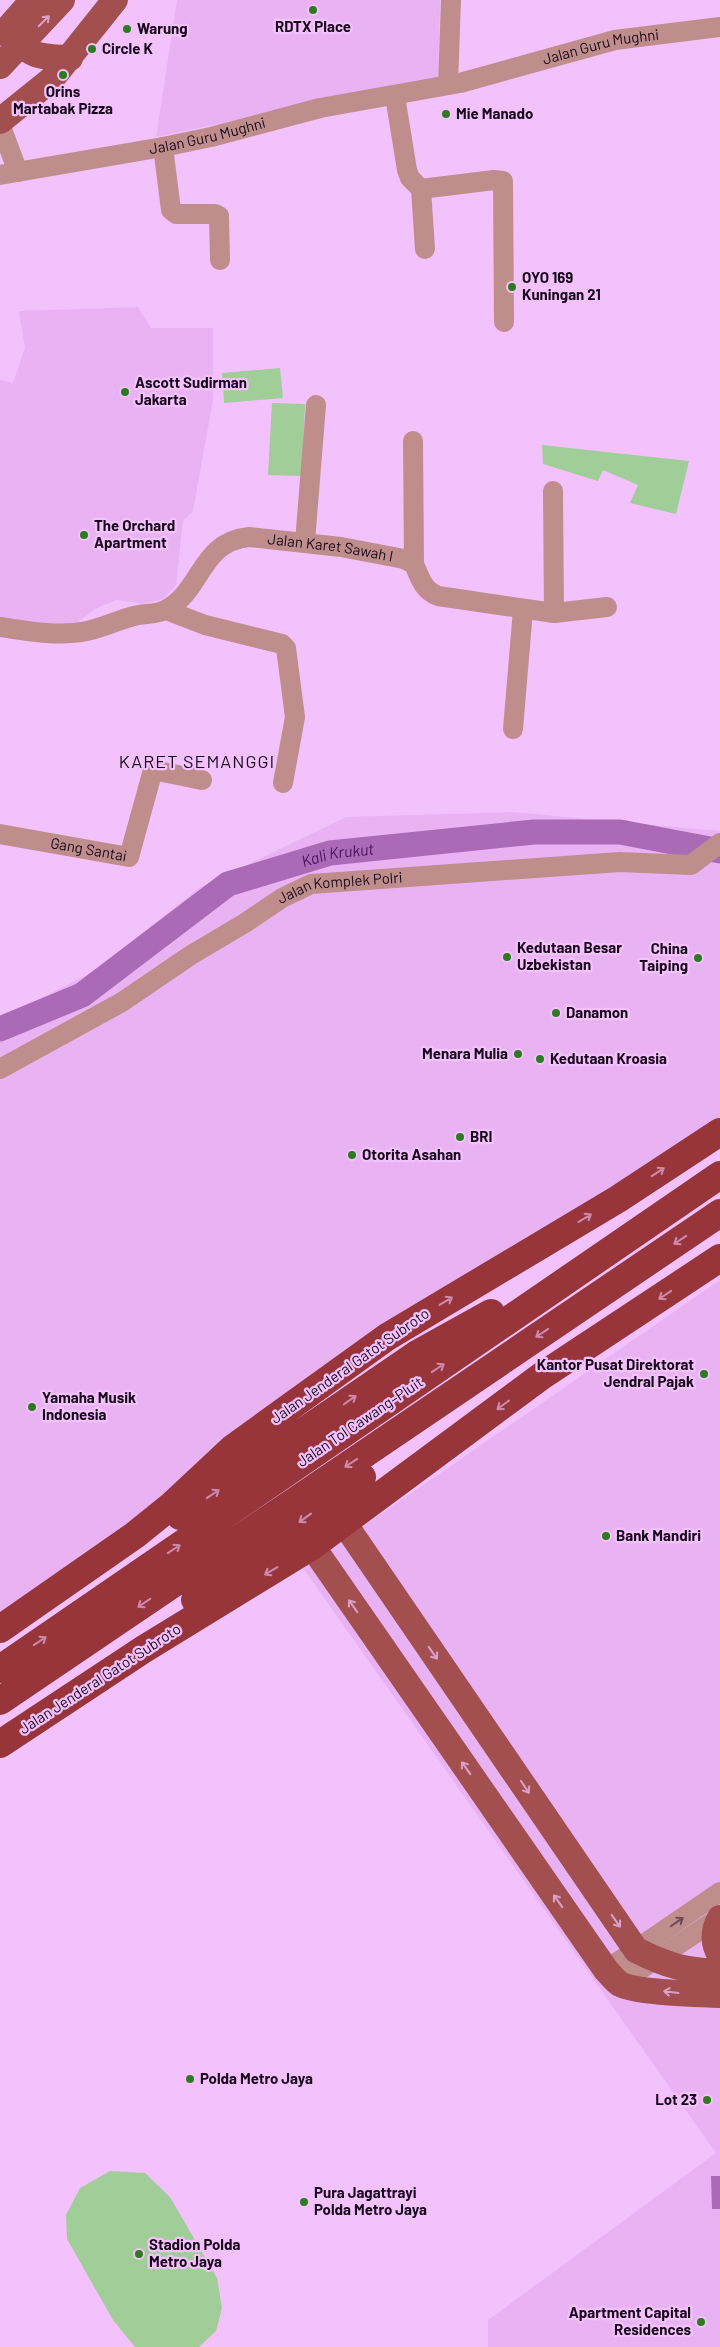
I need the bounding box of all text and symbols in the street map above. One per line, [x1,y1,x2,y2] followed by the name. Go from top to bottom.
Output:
[307,4,319,16] marker: RDTX Place
[38,15,50,27] one-way arrow
[275,17,351,35] place label: RDTX Place
[137,19,188,37] place label: Warung
[121,23,133,35] marker: Warung
[540,25,660,68] street label: Jalan Guru Mughni
[102,39,153,57] place label: Circle K
[86,43,98,55] marker: Circle K
[57,69,69,81] marker: Orins Martabak Pizza
[13,82,113,117] place label: Orins Martabak Pizza
[456,104,533,122] place label: Mie Manado
[440,108,452,120] marker: Mie Manado
[148,113,267,157] street label: Jalan Guru Mughni
[522,268,601,303] place label: OYO 169 Kuningan 21
[506,281,518,293] marker: OYO 169 Kuningan 21
[135,373,247,408] place label: Ascott Sudirman Jakarta
[119,386,131,398] marker: Ascott Sudirman Jakarta
[94,516,175,551] place label: The Orchard Apartment
[78,529,90,541] marker: The Orchard Apartment
[267,529,395,565] street label: Jalan Karet Sawah I
[119,750,275,772] district label: KARET SEMANGGI
[49,833,128,864] street label: Gang Santai
[299,839,375,870] water label: Kali Krukut
[274,868,403,907] street label: Jalan Komplek Polri
[517,938,622,973] place label: Kedutaan Besar Uzbekistan
[639,939,688,974] place label: China Taiping
[501,951,513,963] marker: Kedutaan Besar Uzbekistan
[692,952,704,964] marker: China Taiping
[566,1003,628,1021] place label: Danamon
[550,1007,562,1019] marker: Danamon
[422,1044,508,1062] place label: Menara Mulia
[512,1048,524,1060] marker: Menara Mulia
[550,1049,667,1067] place label: Kedutaan Kroasia
[534,1053,546,1065] marker: Kedutaan Kroasia
[470,1127,493,1145] place label: BRI
[454,1131,466,1143] marker: BRI
[362,1145,461,1163] place label: Otorita Asahan
[346,1149,358,1161] marker: Otorita Asahan
[651,1167,665,1177] one-way arrow
[578,1213,592,1223] one-way arrow
[673,1235,687,1245] one-way arrow
[658,1290,672,1300] one-way arrow
[438,1296,452,1306] one-way arrow
[267,1304,432,1427] street label: Jalan Jenderal Gatot Subroto
[535,1328,549,1338] one-way arrow
[537,1355,694,1390] place label: Kantor Pusat Direktorat Jendral Pajak
[431,1363,445,1373] one-way arrow
[698,1368,710,1380] marker: Kantor Pusat Direktorat Jendral Pajak
[293,1372,426,1470] street label: Jalan Tol Cawang–Pluit
[42,1388,136,1423] place label: Yamaha Musik Indonesia
[343,1395,357,1405] one-way arrow
[497,1399,510,1410] one-way arrow
[26,1401,38,1413] marker: Yamaha Musik Indonesia
[344,1458,358,1468] one-way arrow
[206,1488,220,1499] one-way arrow
[298,1513,312,1523] one-way arrow
[616,1526,701,1544] place label: Bank Mandiri
[600,1530,612,1542] marker: Bank Mandiri
[167,1544,181,1554] one-way arrow
[264,1567,278,1577] one-way arrow
[137,1598,151,1608] one-way arrow
[348,1599,358,1613] one-way arrow
[15,1619,184,1737] street label: Jalan Jenderal Gatot Subroto
[33,1636,47,1646] one-way arrow
[428,1645,438,1659] one-way arrow
[461,1761,471,1775] one-way arrow
[520,1779,530,1793] one-way arrow
[553,1894,563,1908] one-way arrow
[611,1914,621,1928] one-way arrow
[669,1917,683,1927] one-way arrow
[664,1987,680,1997] one-way arrow
[200,2069,313,2087] place label: Polda Metro Jaya
[184,2073,196,2085] marker: Polda Metro Jaya
[655,2090,697,2108] place label: Lot 23
[701,2094,713,2106] marker: Lot 23
[314,2183,427,2218] place label: Pura Jagattrayi Polda Metro Jaya
[298,2196,310,2208] marker: Pura Jagattrayi Polda Metro Jaya
[149,2235,240,2270] place label: Stadion Polda Metro Jaya
[133,2248,145,2260] marker: Stadion Polda Metro Jaya
[569,2303,691,2338] place label: Apartment Capital Residences
[695,2316,707,2328] marker: Apartment Capital Residences

